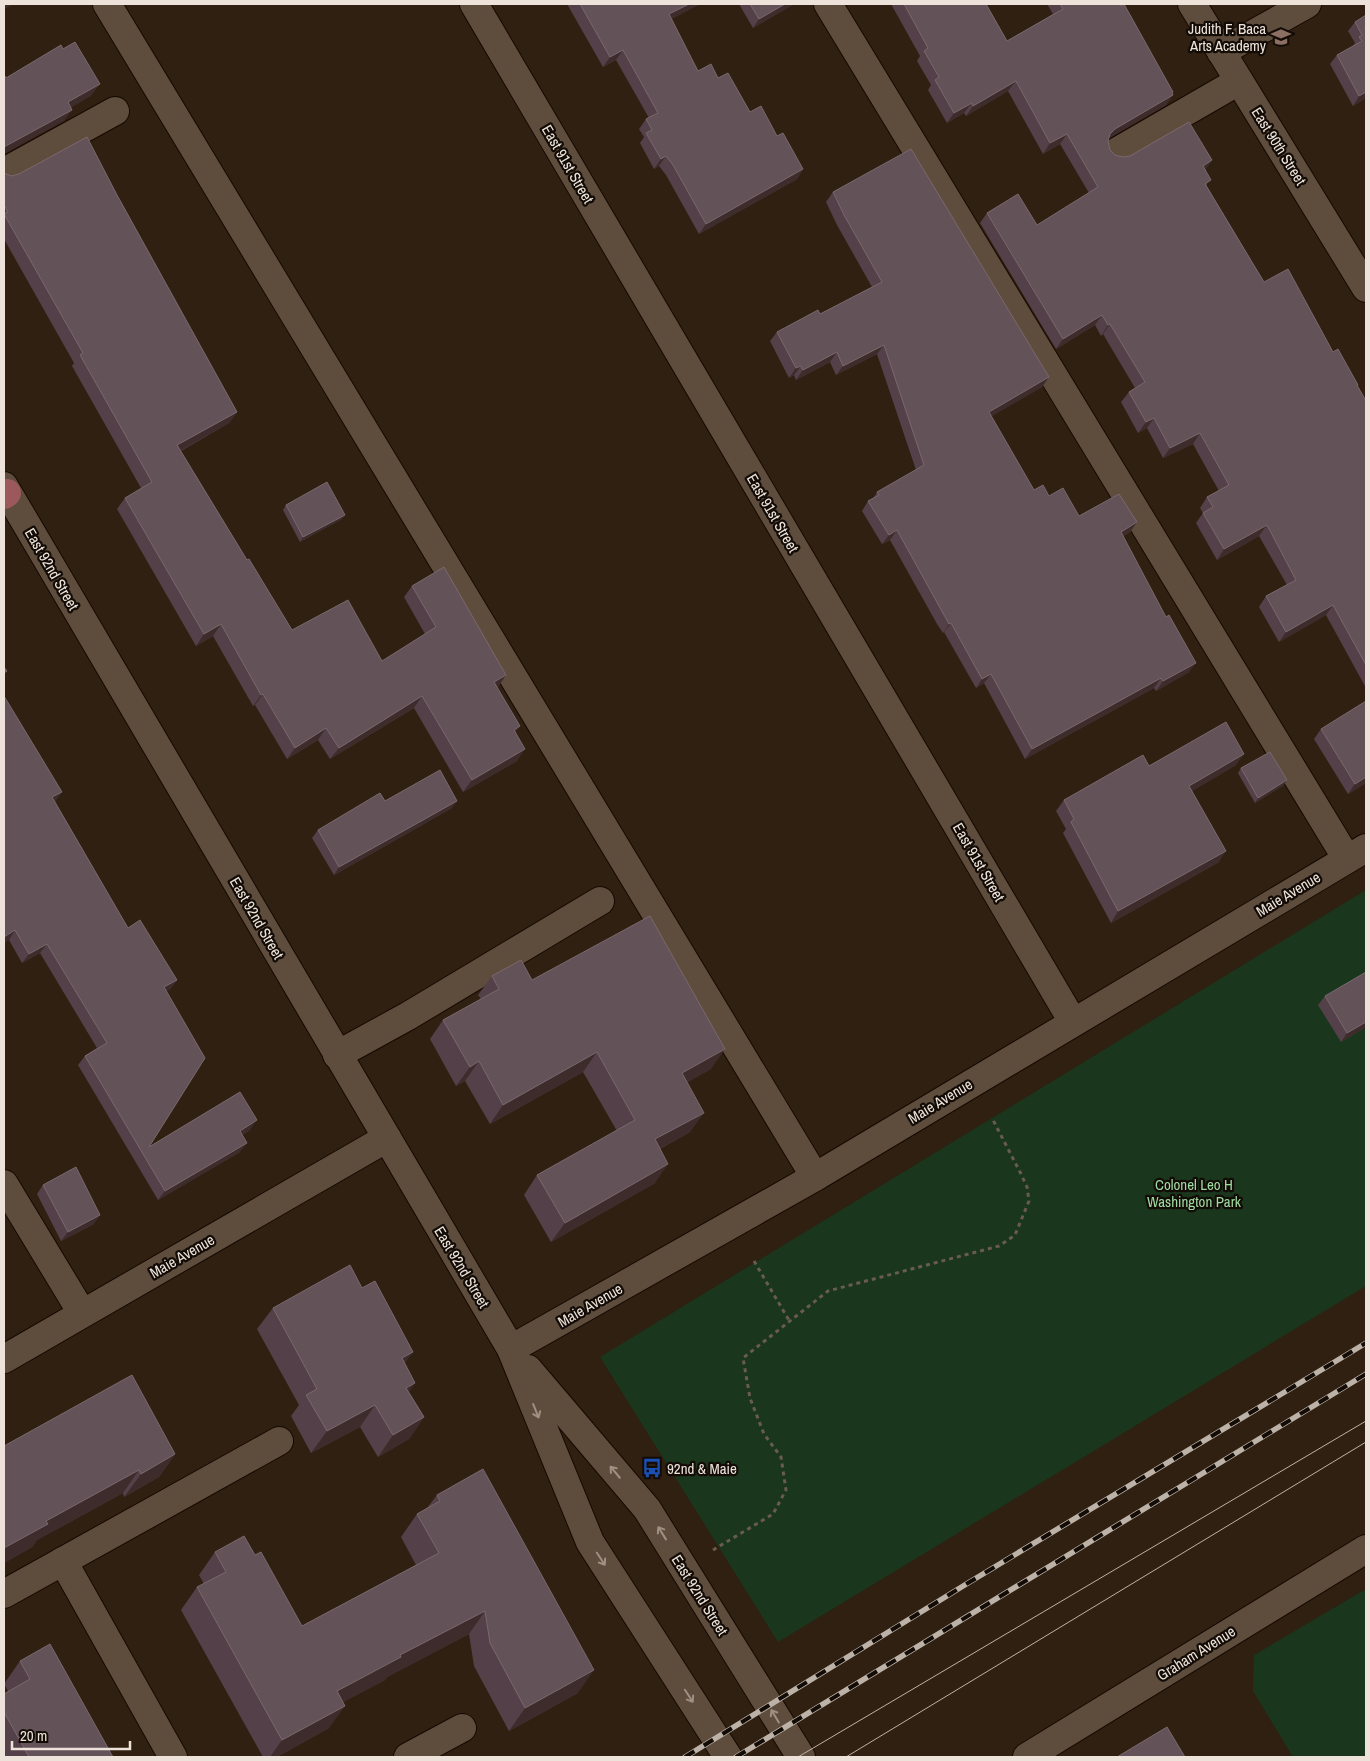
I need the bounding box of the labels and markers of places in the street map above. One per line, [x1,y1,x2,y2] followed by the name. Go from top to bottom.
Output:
[1188,18,1267,56] place label: Judith F. Baca Arts Academy
[1270,26,1292,48] school or university icon: Judith F. Baca Arts Academy
[641,1457,663,1479] bus stop icon: 92nd & Maie
[667,1458,737,1479] place label: 92nd & Maie

